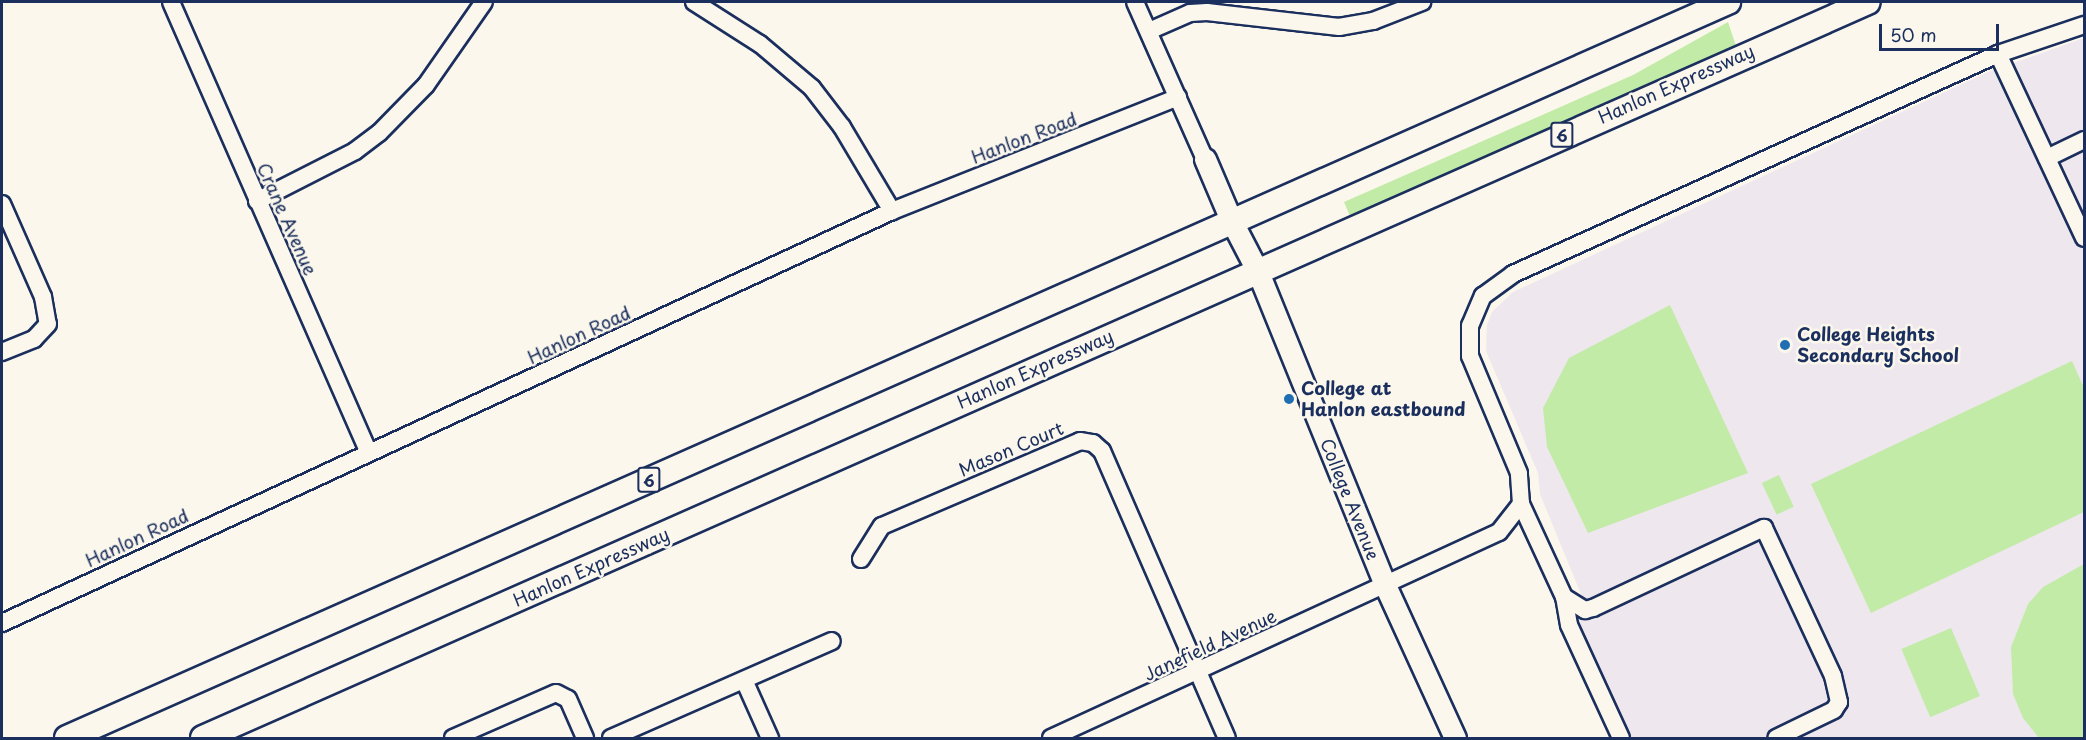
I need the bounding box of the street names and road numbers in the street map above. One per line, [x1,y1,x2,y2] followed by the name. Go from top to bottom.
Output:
[1594,40,1758,128] street label: Hanlon Expressway
[968,108,1080,168] street label: Hanlon Road
[1550,122,1574,148] road number: 6
[253,159,321,279] street label: Crane Avenue
[524,302,634,368] street label: Hanlon Road
[953,325,1117,413] street label: Hanlon Expressway
[955,417,1067,481] street label: Mason Court
[1316,435,1384,563] street label: College Avenue
[637,467,661,493] road number: 6
[82,505,192,571] street label: Hanlon Road
[509,523,673,611] street label: Hanlon Expressway
[1140,605,1280,685] street label: Janefield Avenue

